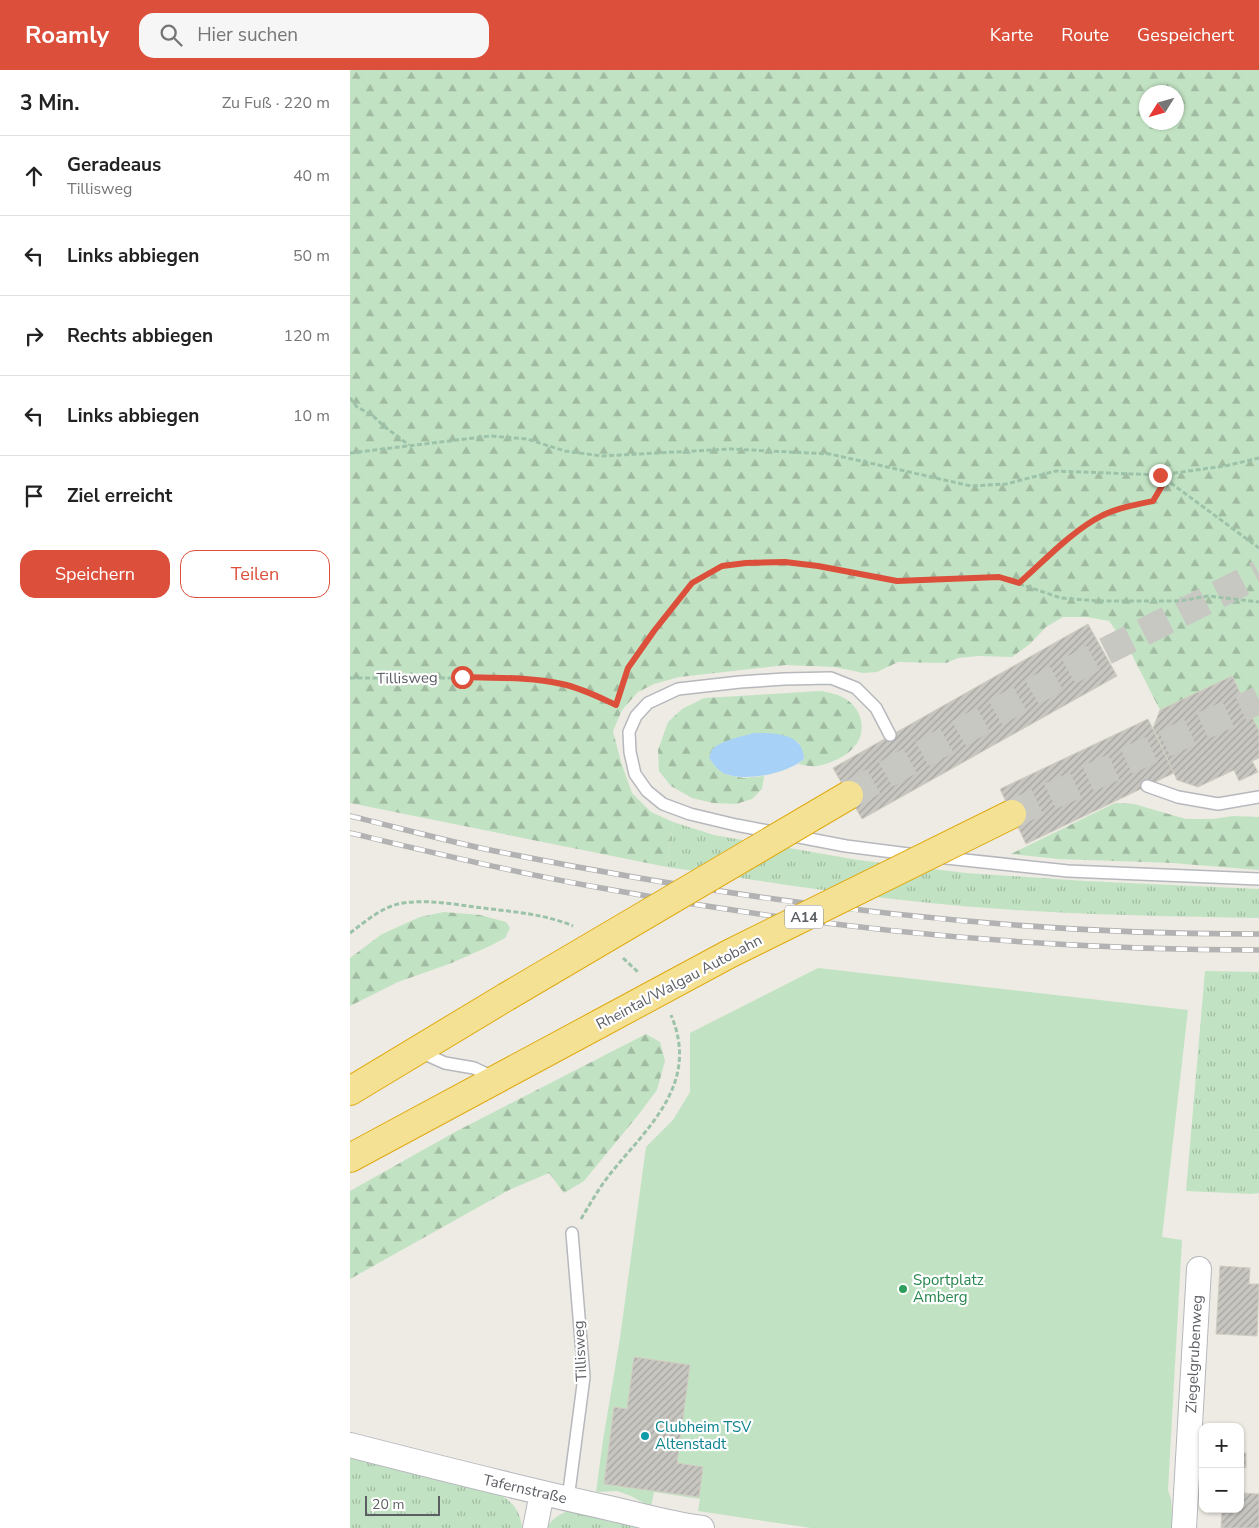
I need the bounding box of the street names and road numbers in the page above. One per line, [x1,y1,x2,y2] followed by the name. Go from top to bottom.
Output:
[376,667,438,689] street label: Tillisweg
[785,906,823,929] road number: A14
[593,930,765,1034] street label: Rheintal/Walgau Autobahn
[1181,1294,1207,1414] street label: Ziegelgrubenweg
[568,1320,592,1382] street label: Tillisweg
[481,1470,569,1508] street label: Tafernstraße

